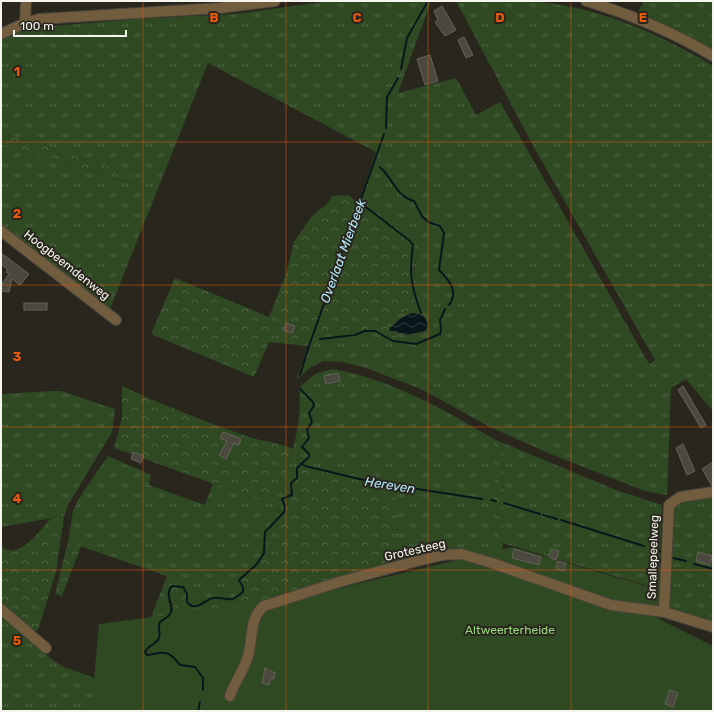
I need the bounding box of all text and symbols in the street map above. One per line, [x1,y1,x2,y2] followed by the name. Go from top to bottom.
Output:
[209,10,219,25] text: B
[352,10,362,25] text: C
[495,10,505,25] text: D
[639,10,647,25] text: E
[14,12,126,38] scale bar
[20,19,54,33] text: 100 m
[14,64,20,79] text: 1
[317,197,369,305] water label: Overlaat Mierbeek
[13,206,21,221] text: 2
[21,227,113,303] street label: Hoogbeemdenweg
[13,349,22,364] text: 3
[364,474,416,496] water label: Hereven
[13,491,22,506] text: 4
[645,515,661,599] street label: Smallepeelweg
[383,536,447,564] street label: Grotesteeg
[465,623,555,637] park label: Altweerterheide
[13,633,21,648] text: 5

